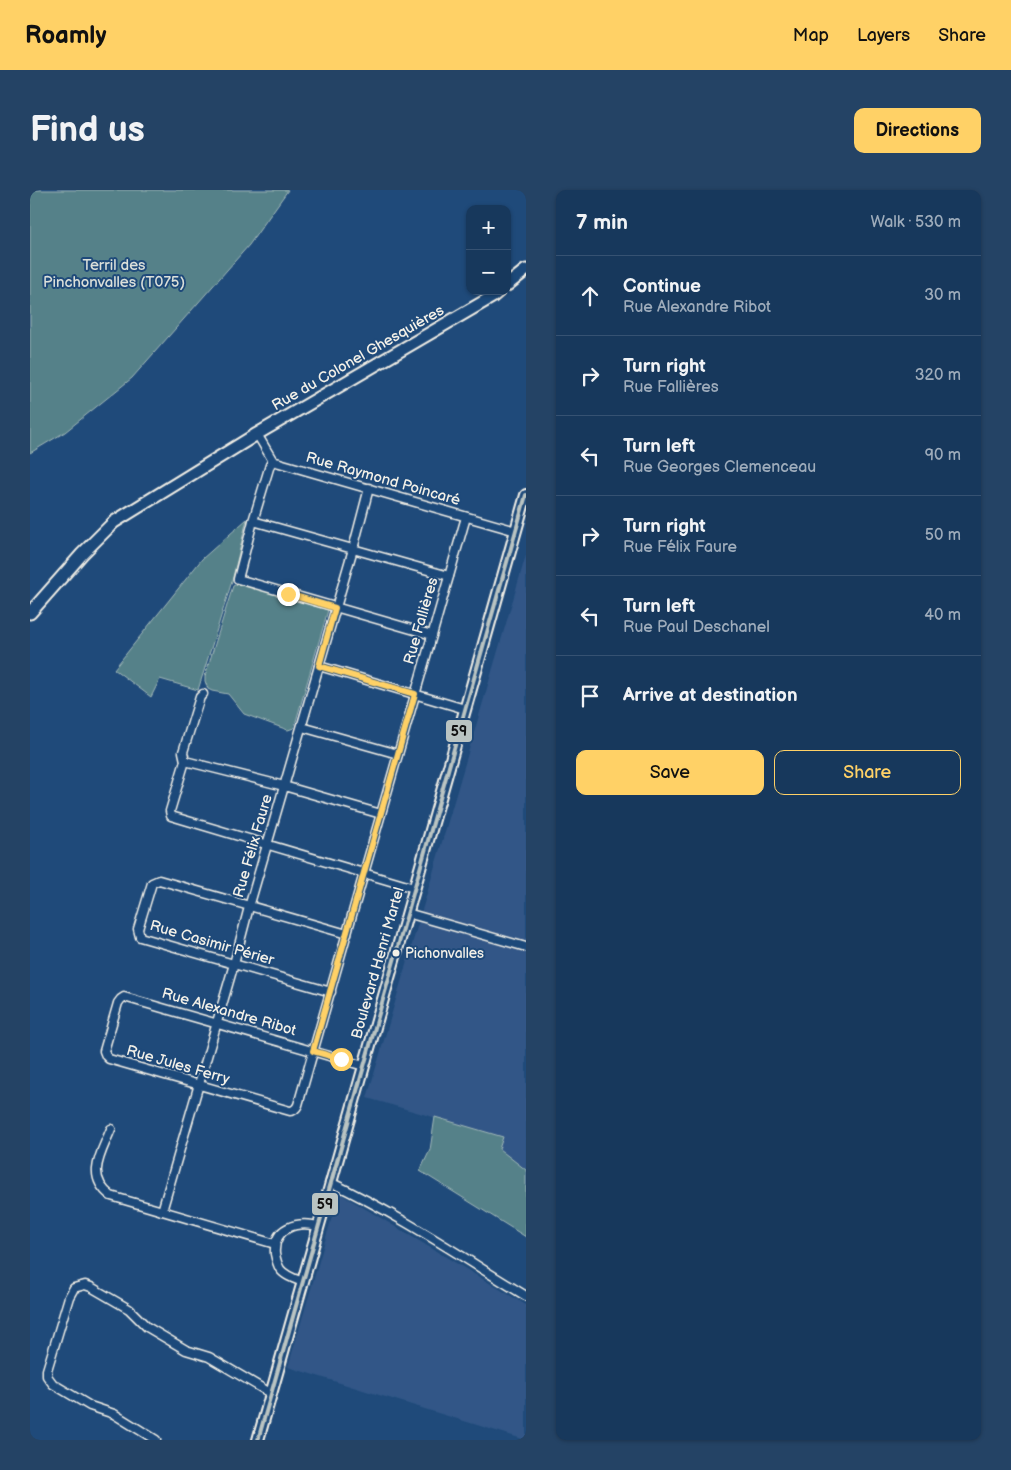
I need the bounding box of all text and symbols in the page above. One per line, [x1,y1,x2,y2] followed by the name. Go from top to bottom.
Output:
[25,21,106,50] text: Roamly
[793,25,829,46] text: Map
[857,25,910,46] text: Layers
[938,25,986,46] text: Share
[854,108,981,153] button: Directions
[30,109,145,152] text: Find us
[466,205,511,295] map controls
[466,205,511,250] button: +
[576,210,628,235] text: 7 min
[870,213,961,232] text: Walk · 530 m
[466,250,511,295] button: −
[43,256,185,292] park label: Terril des Pinchonvalles (T075)
[623,275,701,298] text: Continue
[576,282,604,310] icon: ahead
[924,286,961,305] text: 30 m
[623,298,771,317] text: Rue Alexandre Ribot
[269,301,448,415] street label: Rue du Colonel Ghesquières
[623,355,706,378] text: Turn right
[576,362,604,390] icon: right
[915,366,961,385] text: 320 m
[623,378,719,397] text: Rue Fallières
[623,435,695,458] text: Turn left
[576,442,604,470] icon: left
[925,446,961,465] text: 90 m
[304,448,462,510] street label: Rue Raymond Poincaré
[623,458,816,477] text: Rue Georges Clemenceau
[623,515,706,538] text: Turn right
[576,522,604,550] icon: right
[925,526,961,545] text: 50 m
[623,538,737,557] text: Rue Félix Faure
[400,575,443,667] street label: Rue Fallières
[277,583,300,606] route end
[623,595,695,618] text: Turn left
[576,602,604,630] icon: left
[924,606,961,625] text: 40 m
[623,618,770,637] text: Rue Paul Deschanel
[576,682,604,710] icon: arrive
[623,684,798,707] text: Arrive at destination
[445,719,473,743] line badge: 59
[451,723,467,740] text: 59
[576,750,764,795] button: Save
[774,750,961,795] button: Share
[229,792,277,900] street label: Rue Félix Faure
[347,885,409,1041] street label: Boulevard Henri Martel
[148,916,277,970] street label: Rue Casimir Périer
[405,945,484,962] place label: Pichonvalles
[391,948,401,958] marker: Pichonvalles
[160,984,299,1040] street label: Rue Alexandre Ribot
[124,1041,232,1089] street label: Rue Jules Ferry
[330,1048,353,1071] route start
[311,1192,339,1216] line badge: 59
[317,1196,333,1213] text: 59

